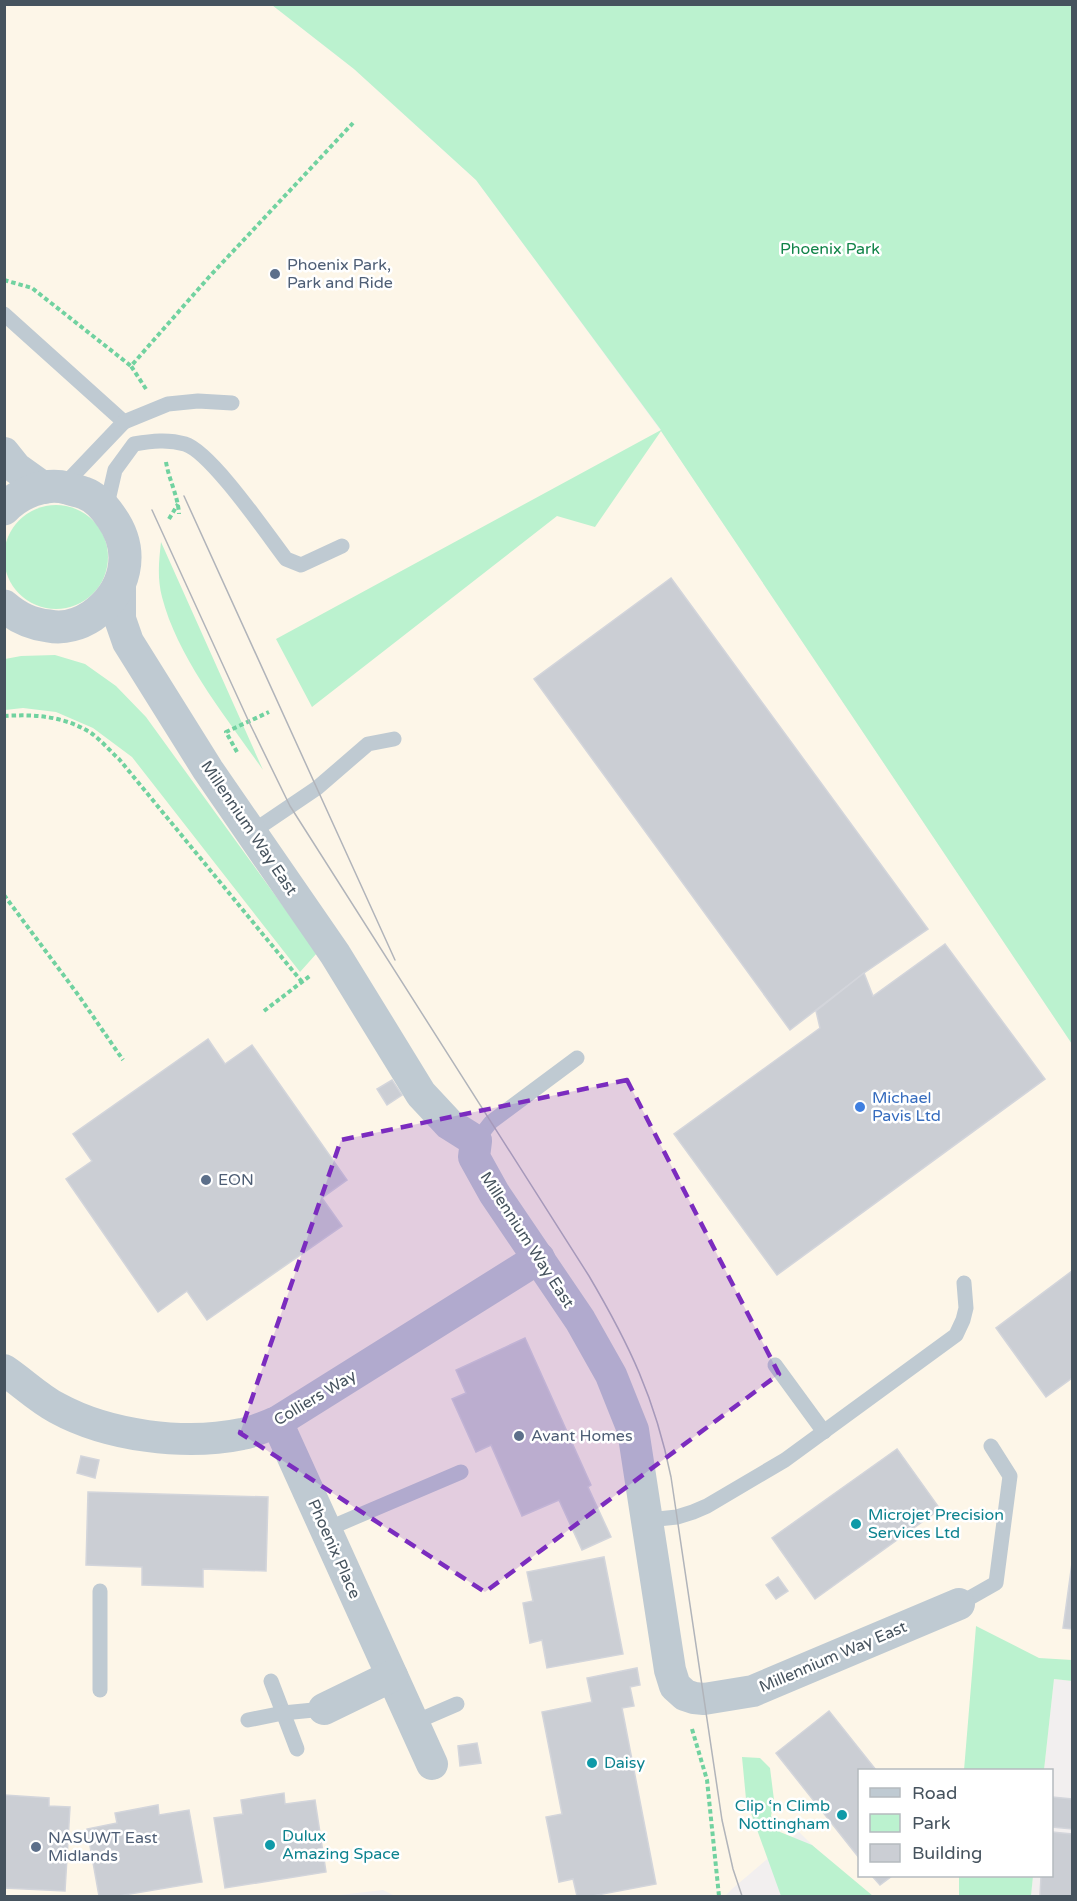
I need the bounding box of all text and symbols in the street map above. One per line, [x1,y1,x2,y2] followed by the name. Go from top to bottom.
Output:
[780,239,880,259] park label: Phoenix Park
[287,255,393,293] place label: Phoenix Park, Park and Ride
[268,267,282,281] marker: Phoenix Park, Park and Ride
[196,757,302,899] street label: Millennium Way East
[872,1088,941,1126] place label: Michael Pavis Ltd
[853,1100,867,1114] marker: Michael Pavis Ltd
[475,1168,579,1312] street label: Millennium Way East
[218,1170,254,1190] place label: EON
[199,1173,213,1187] marker: EON
[270,1365,360,1430] street label: Colliers Way
[531,1426,633,1446] place label: Avant Homes
[512,1429,526,1443] marker: Avant Homes
[303,1496,365,1602] street label: Phoenix Place
[868,1505,1004,1543] place label: Microjet Precision Services Ltd
[849,1517,863,1531] marker: Microjet Precision Services Ltd
[756,1617,910,1697] street label: Millennium Way East
[604,1753,645,1773] place label: Daisy
[585,1756,599,1770] marker: Daisy
[858,1769,1053,1877] legend
[912,1782,957,1804] text: Road
[735,1796,830,1834] place label: Clip ‘n Climb Nottingham
[835,1808,849,1822] marker: Clip ‘n Climb Nottingham
[912,1812,951,1834] text: Park
[282,1826,400,1864] place label: Dulux Amazing Space
[48,1828,158,1866] place label: NASUWT East Midlands
[263,1838,277,1852] marker: Dulux Amazing Space
[29,1840,43,1854] marker: NASUWT East Midlands
[912,1842,982,1864] text: Building

